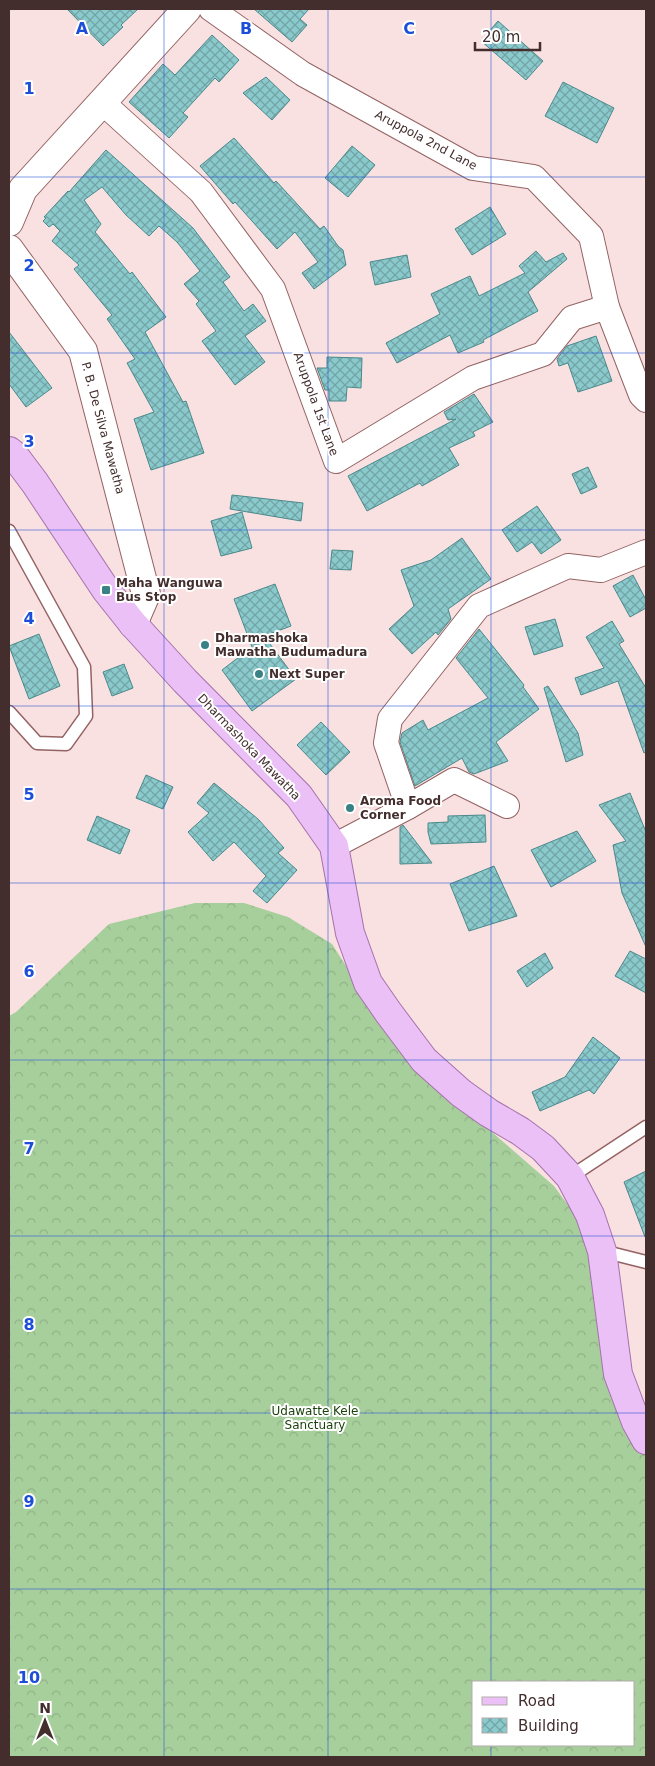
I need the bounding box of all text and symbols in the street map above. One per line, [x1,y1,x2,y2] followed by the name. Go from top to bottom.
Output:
[76,19,89,38] text: A
[240,19,252,38] text: B
[403,19,415,38] text: C
[475,20,540,52] scale bar
[482,28,520,46] text: 20 m
[23,79,35,98] text: 1
[373,107,479,173] street label: Aruppola 2nd Lane
[23,256,35,275] text: 2
[291,350,341,458] street label: Aruppola 1st Lane
[79,360,127,496] street label: P. B. De Silva Mawatha
[23,432,35,451] text: 3
[116,576,223,604] place label: Maha Wanguwa Bus Stop
[100,584,112,596] marker: Maha Wanguwa Bus Stop
[23,609,35,628] text: 4
[215,631,367,659] place label: Dharmashoka Mawatha Budumadura
[199,639,211,651] marker: Dharmashoka Mawatha Budumadura
[269,667,345,681] place label: Next Super
[253,668,265,680] marker: Next Super
[195,691,303,803] street label: Dharmashoka Mawatha
[23,785,35,804] text: 5
[360,794,441,822] place label: Aroma Food Corner
[344,802,356,814] marker: Aroma Food Corner
[23,962,35,981] text: 6
[23,1139,35,1158] text: 7
[23,1315,35,1334] text: 8
[272,1404,358,1432] park label: Udawatte Kele Sanctuary
[23,1492,35,1511] text: 9
[18,1668,40,1687] text: 10
[472,1681,635,1746] legend
[518,1692,556,1710] text: Road
[20,1696,70,1746] north arrow
[39,1700,51,1716] text: N
[518,1717,579,1735] text: Building

